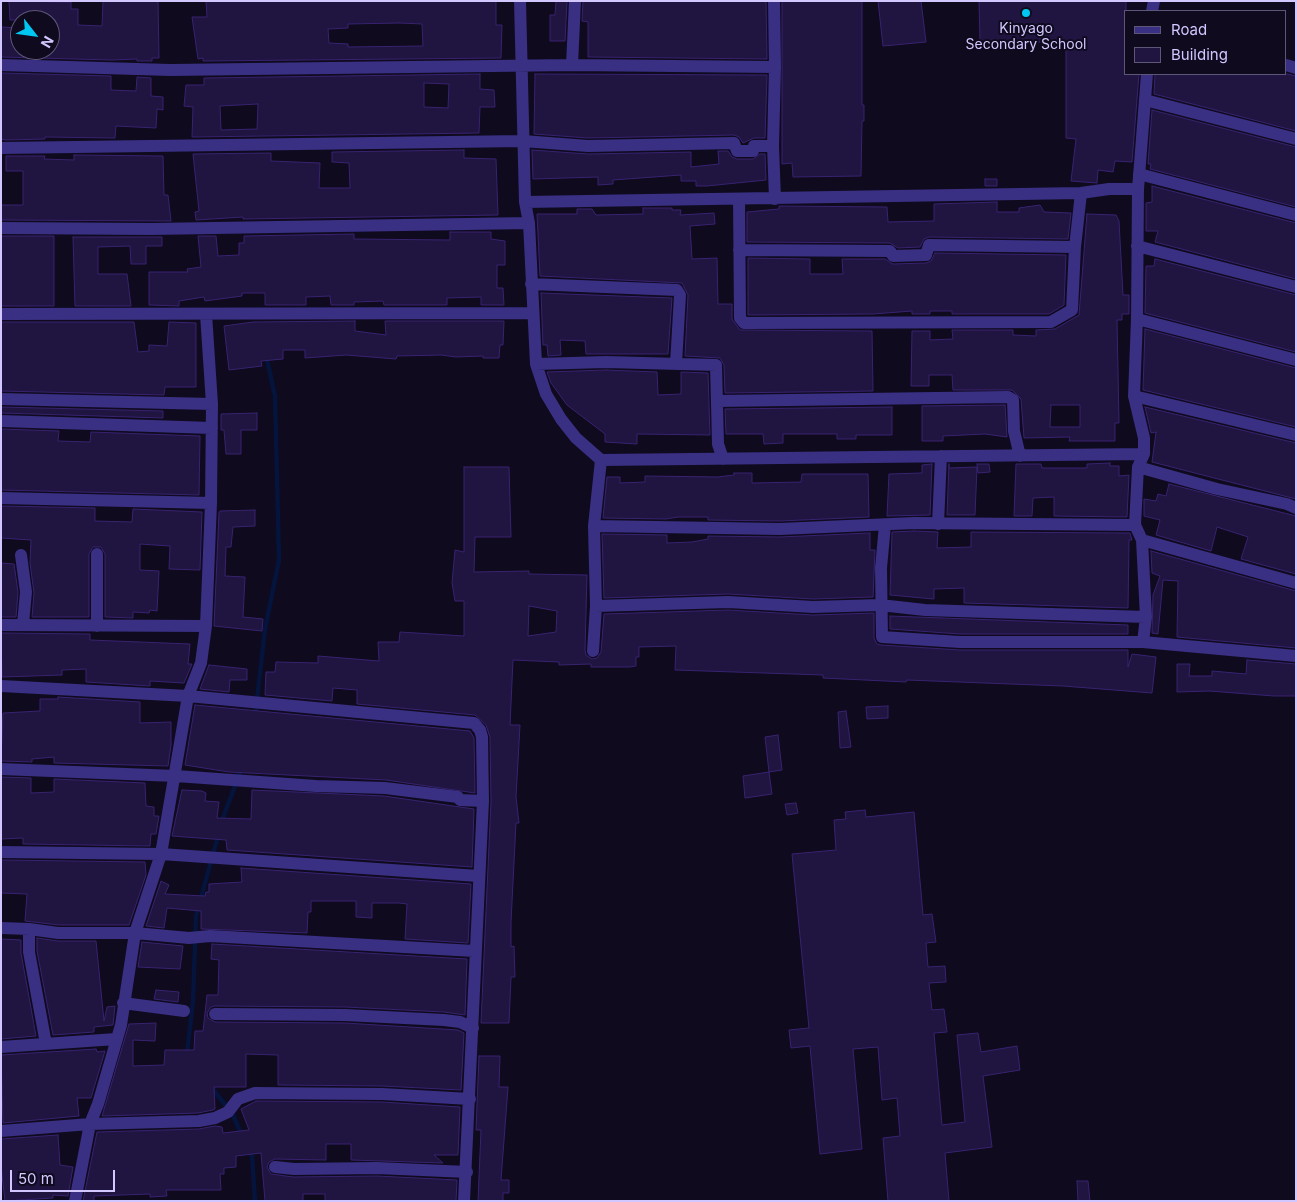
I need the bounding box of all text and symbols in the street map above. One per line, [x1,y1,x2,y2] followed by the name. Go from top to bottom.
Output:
[1020,7,1032,19] marker: Kinyago Secondary School
[10,10,60,60] north arrow
[1124,10,1287,75] legend
[1171,20,1207,39] text: Road
[966,21,1086,54] place label: Kinyago Secondary School
[38,33,58,51] text: N
[1171,45,1228,64] text: Building
[12,1160,118,1192] scale bar
[18,1169,54,1188] text: 50 m

